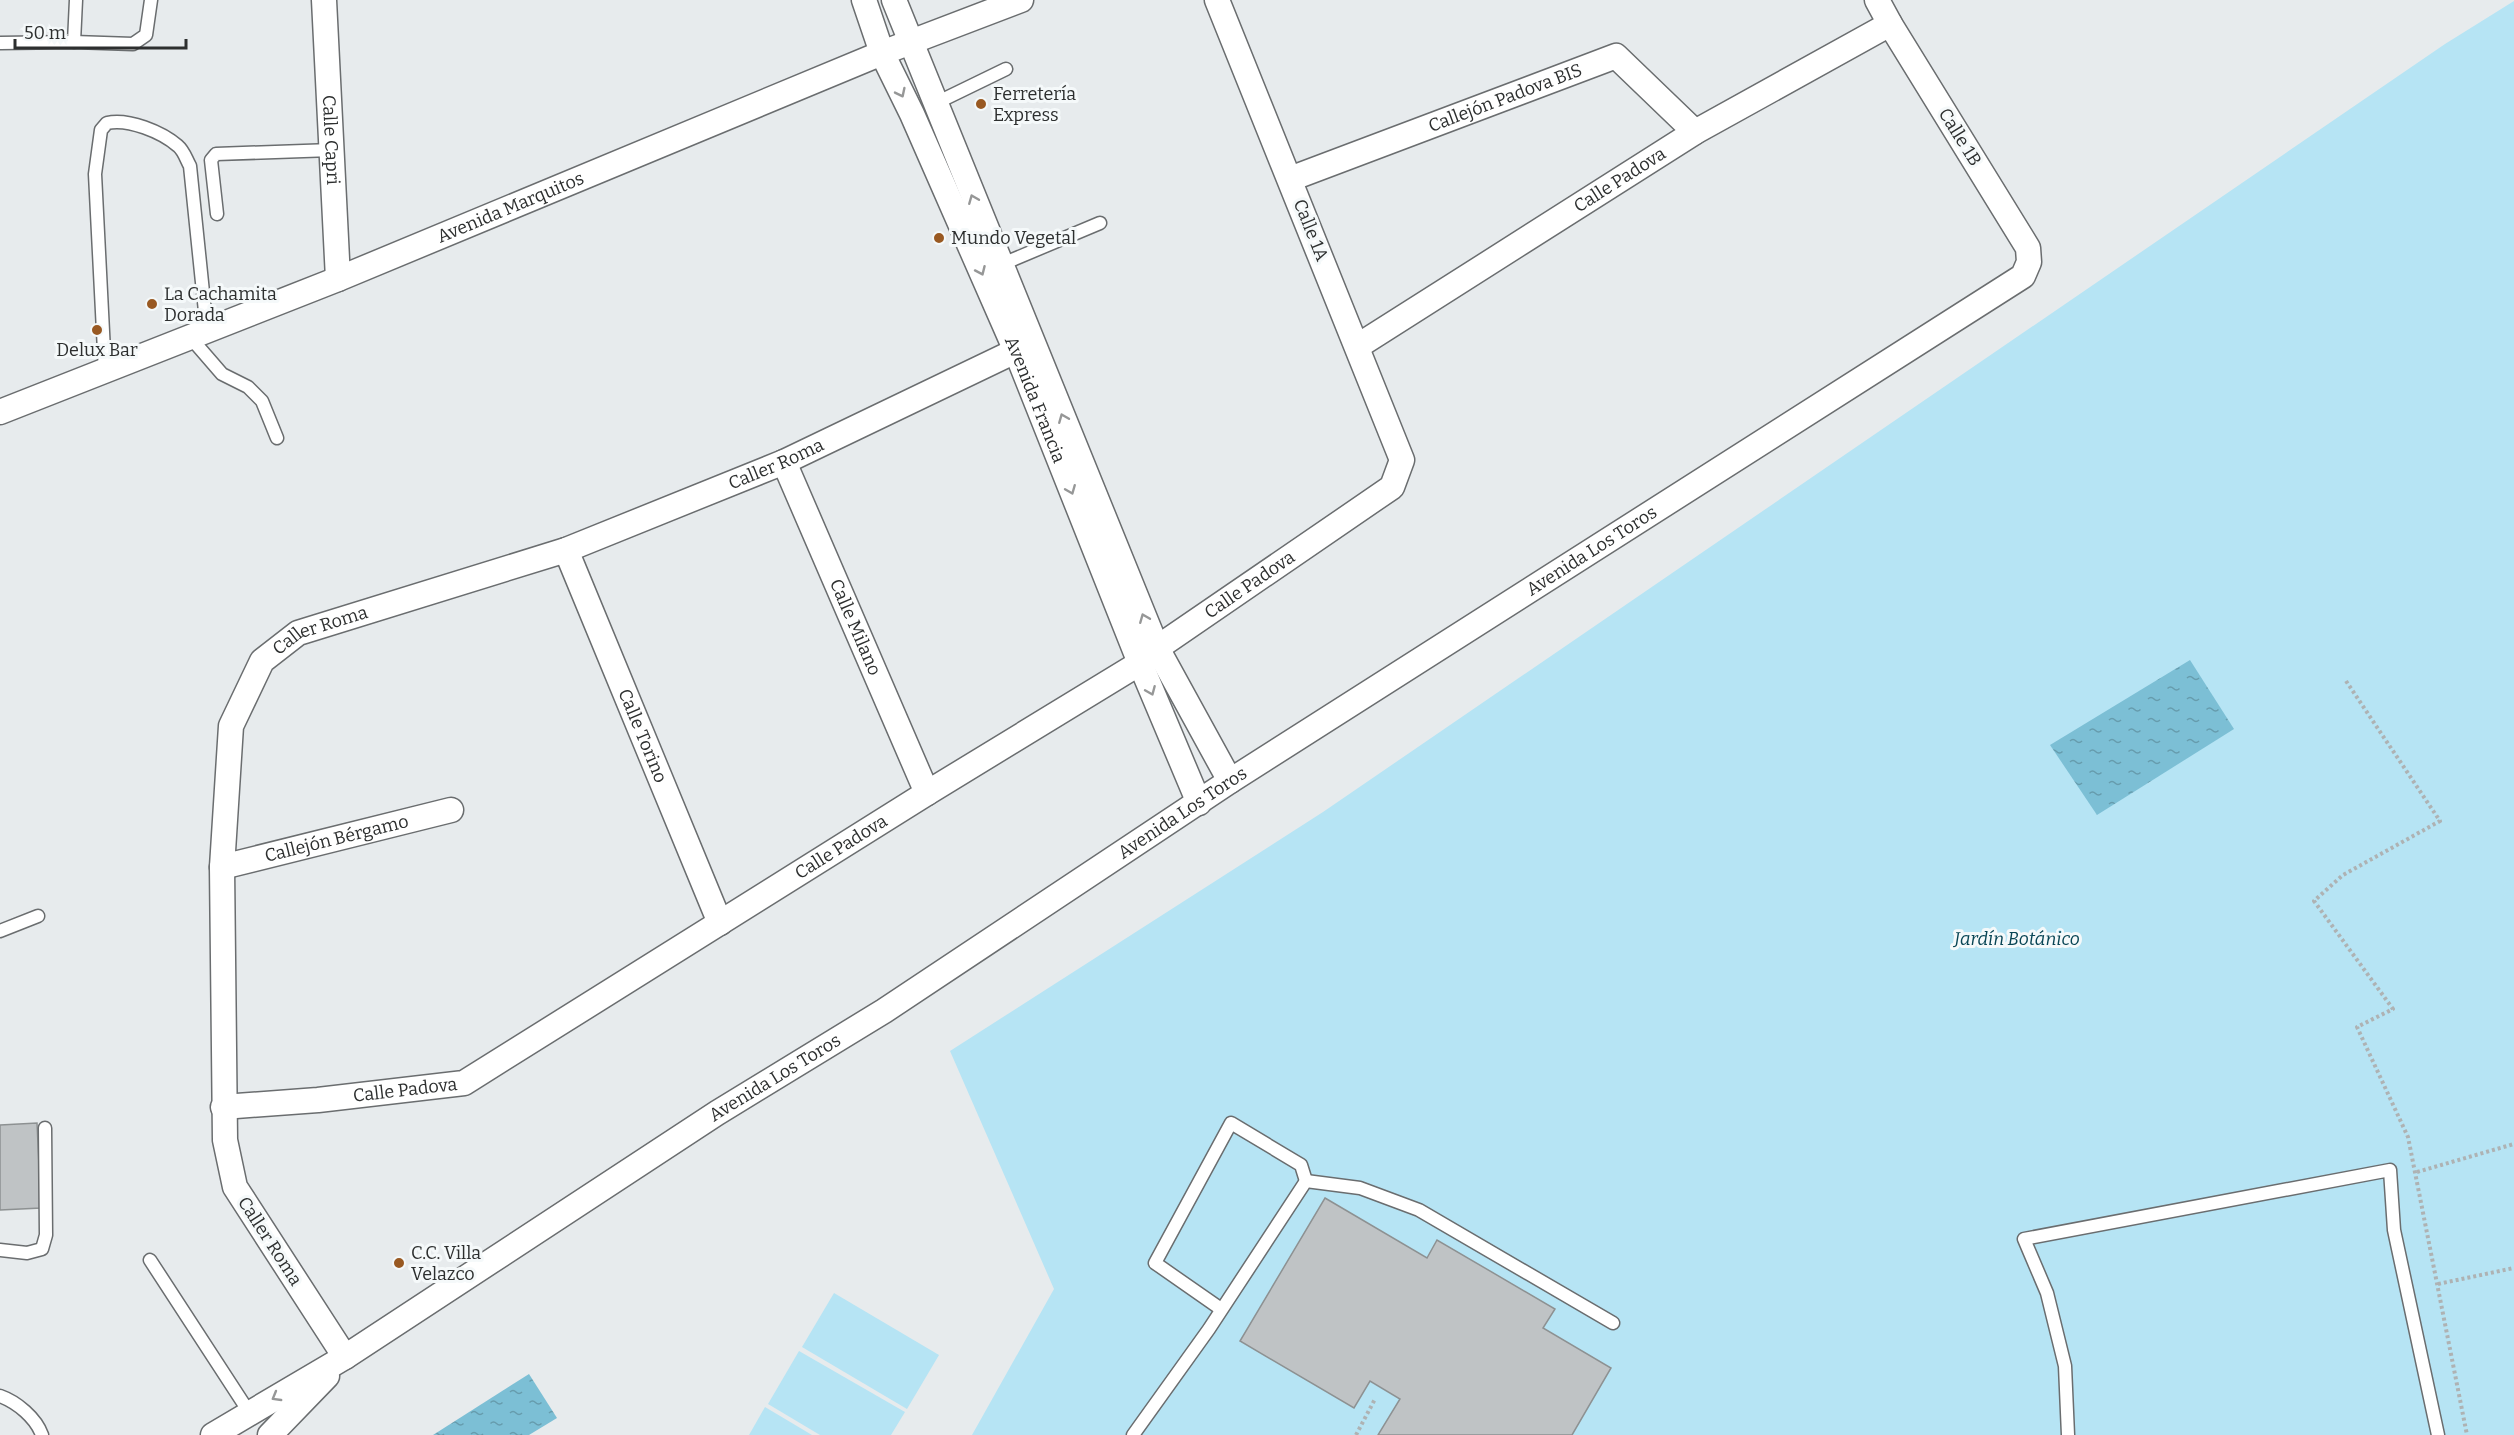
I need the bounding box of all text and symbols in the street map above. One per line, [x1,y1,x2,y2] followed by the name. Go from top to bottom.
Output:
[15,12,186,50] scale bar
[24,22,66,44] text: 50 m
[1425,59,1585,137] street label: Callejón Padova BIS
[993,83,1076,126] place label: Ferretería Express
[894,87,906,98] one-way arrow
[318,94,344,185] street label: Calle Capri
[974,97,988,111] marker: Ferretería Express
[1934,104,1986,170] street label: Calle 1B
[1570,142,1670,217] street label: Calle Padova
[434,167,587,248] street label: Avenida Marquitos
[968,194,980,205] one-way arrow
[1289,196,1333,264] street label: Calle 1A
[951,227,1076,249] place label: Mundo Vegetal
[932,231,946,245] marker: Mundo Vegetal
[974,265,986,276] one-way arrow
[164,283,277,326] place label: La Cachamita Dorada
[145,297,159,311] marker: La Cachamita Dorada
[90,323,104,337] marker: Delux Bar
[1000,333,1070,466] street label: Avenida Francia
[56,339,138,361] place label: Delux Bar
[1058,413,1070,424] one-way arrow
[725,434,827,494] street label: Caller Roma
[1064,484,1076,495] one-way arrow
[1522,501,1661,600] street label: Avenida Los Toros
[1200,546,1299,623] street label: Calle Padova
[825,576,886,679] street label: Calle Milano
[268,601,371,660] street label: Caller Roma
[1139,613,1151,624] one-way arrow
[1144,684,1156,695] one-way arrow
[613,685,672,786] street label: Calle Torino
[1114,762,1251,864] street label: Avenida Los Toros
[262,810,411,867] street label: Callejón Bérgamo
[791,810,891,884] street label: Calle Padova
[1952,928,2080,950] park label: Jardín Botánico
[705,1029,845,1126] street label: Avenida Los Toros
[352,1073,459,1107] street label: Calle Padova
[233,1192,307,1290] street label: Caller Roma
[411,1242,481,1285] place label: C.C. Villa Velazco
[392,1256,406,1270] marker: C.C. Villa Velazco
[272,1389,282,1401] one-way arrow

